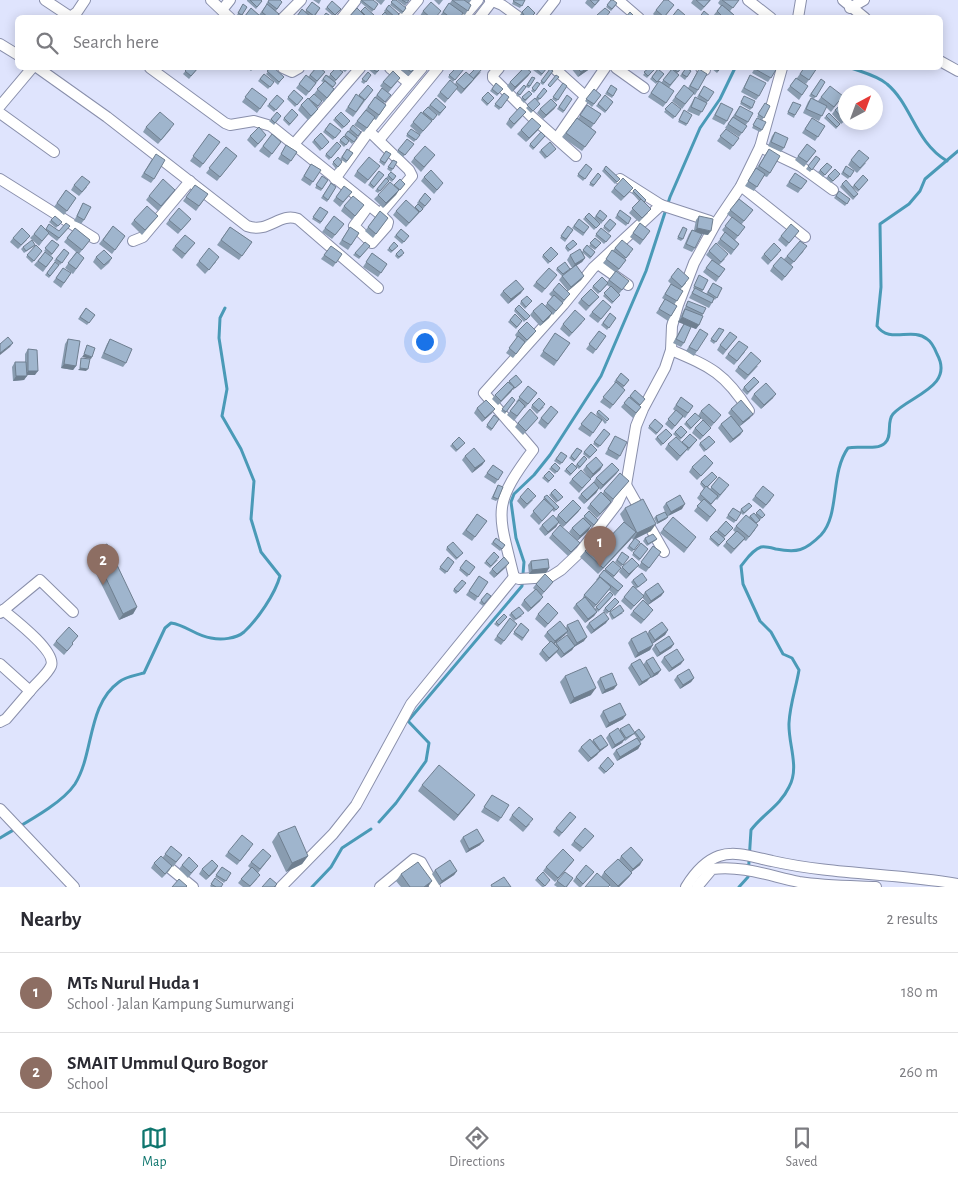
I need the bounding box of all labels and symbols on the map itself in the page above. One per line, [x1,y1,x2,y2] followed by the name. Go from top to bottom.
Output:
[838,85,883,130] north arrow
[412,329,438,355] your location
[584,526,616,567] pin: 1
[87,544,119,585] pin: 2

